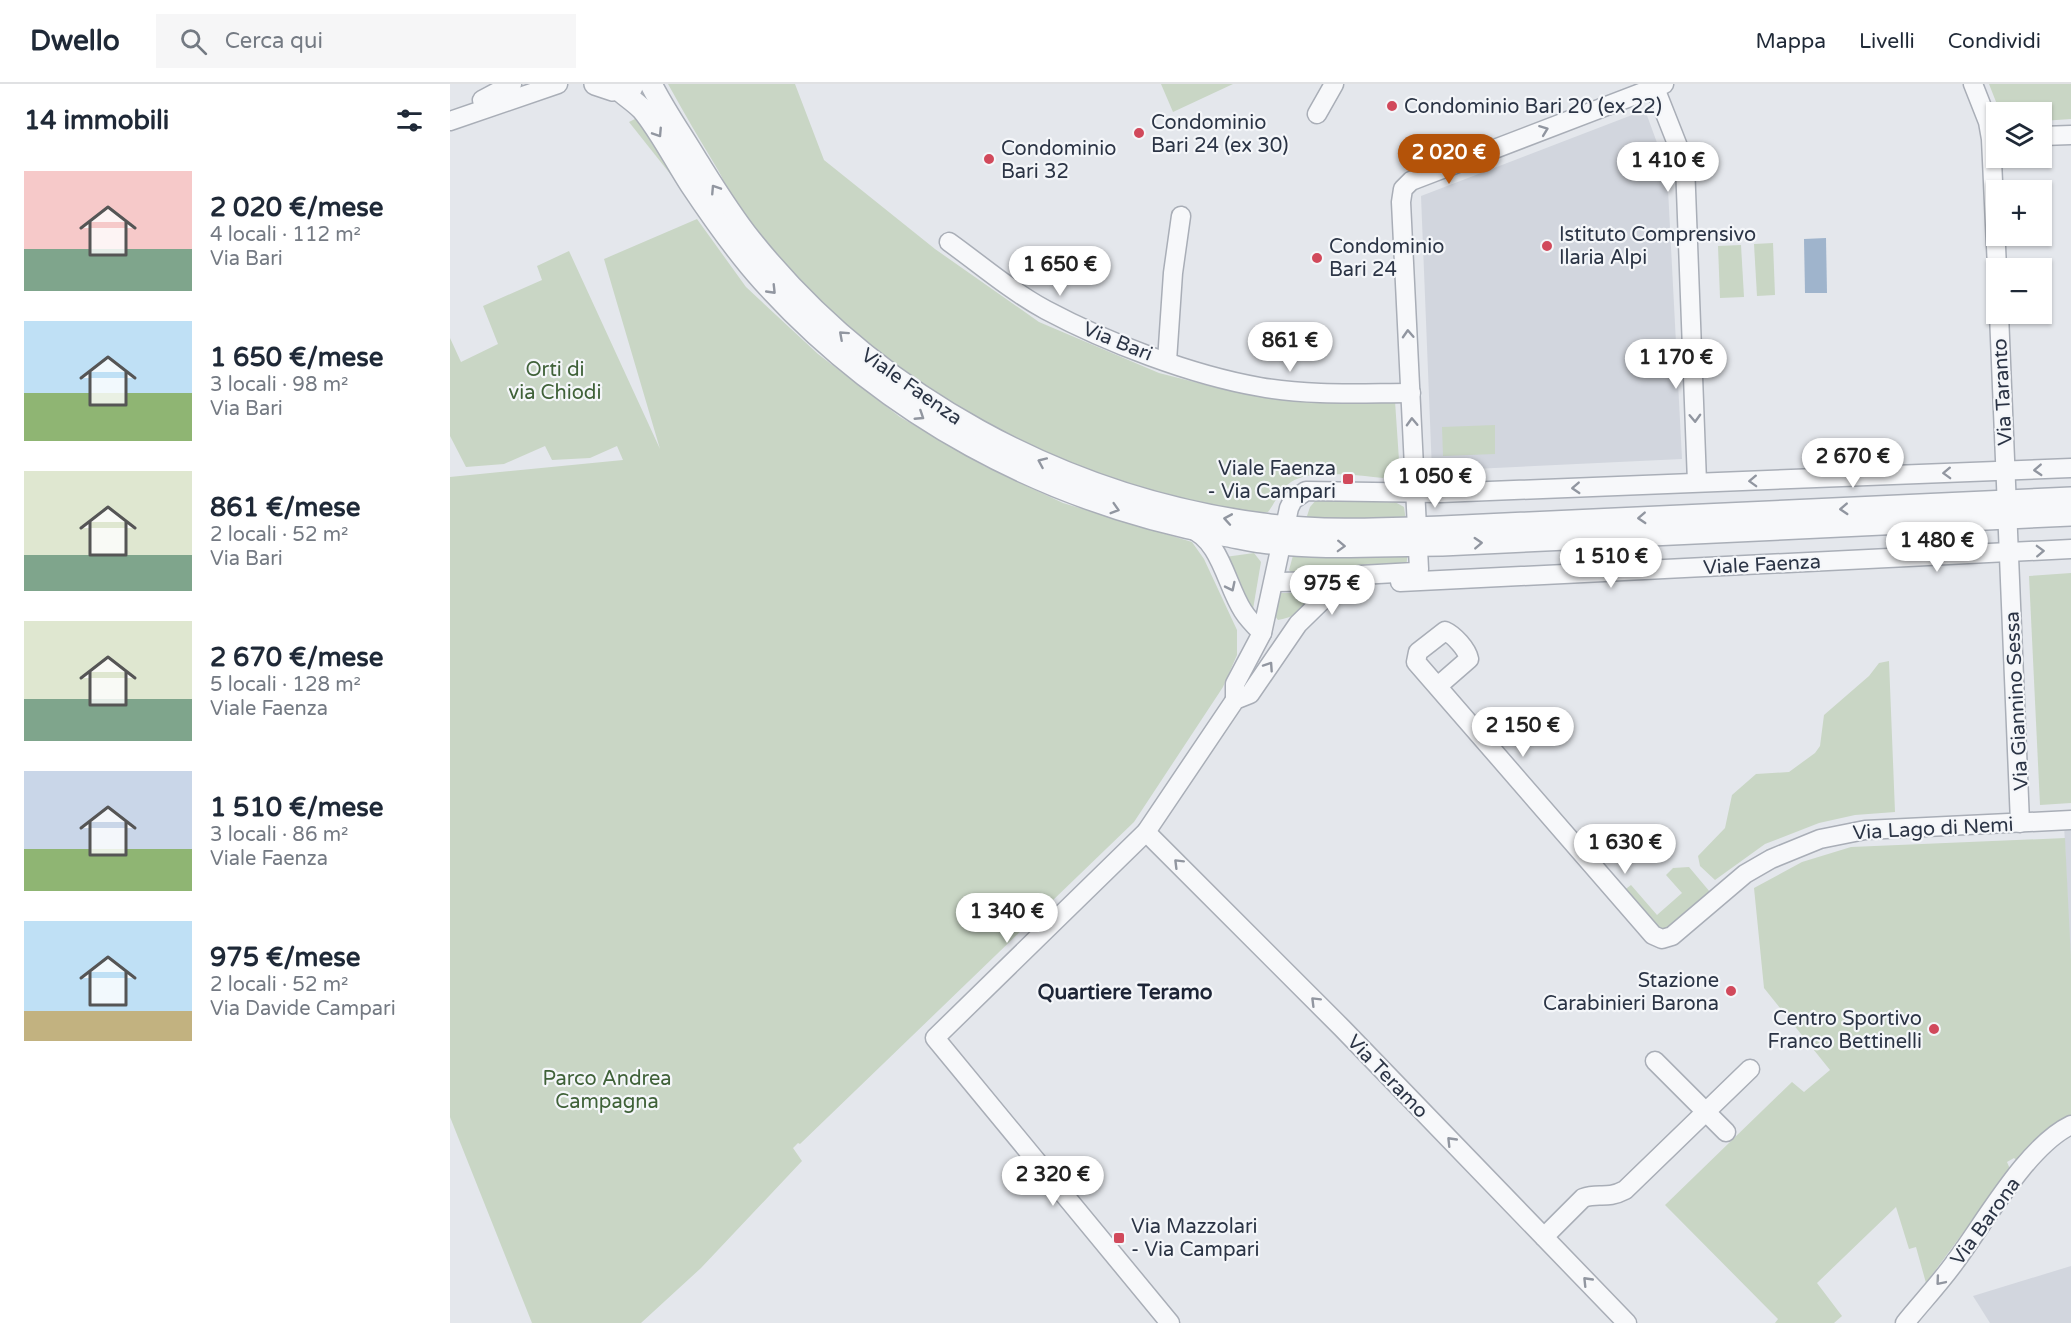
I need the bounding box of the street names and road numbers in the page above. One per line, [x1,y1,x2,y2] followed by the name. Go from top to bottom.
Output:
[1079,317,1156,367] street label: Via Bari
[1988,338,2018,446] street label: Via Taranto
[856,343,967,430] street label: Viale Faenza
[1703,550,1822,580] street label: Viale Faenza
[2000,611,2034,791] street label: Via Giannino Sessa
[1852,813,2014,845] street label: Via Lago di Nemi
[1342,1030,1433,1123] street label: Via Teramo
[1946,1173,2026,1270] street label: Via Barona

